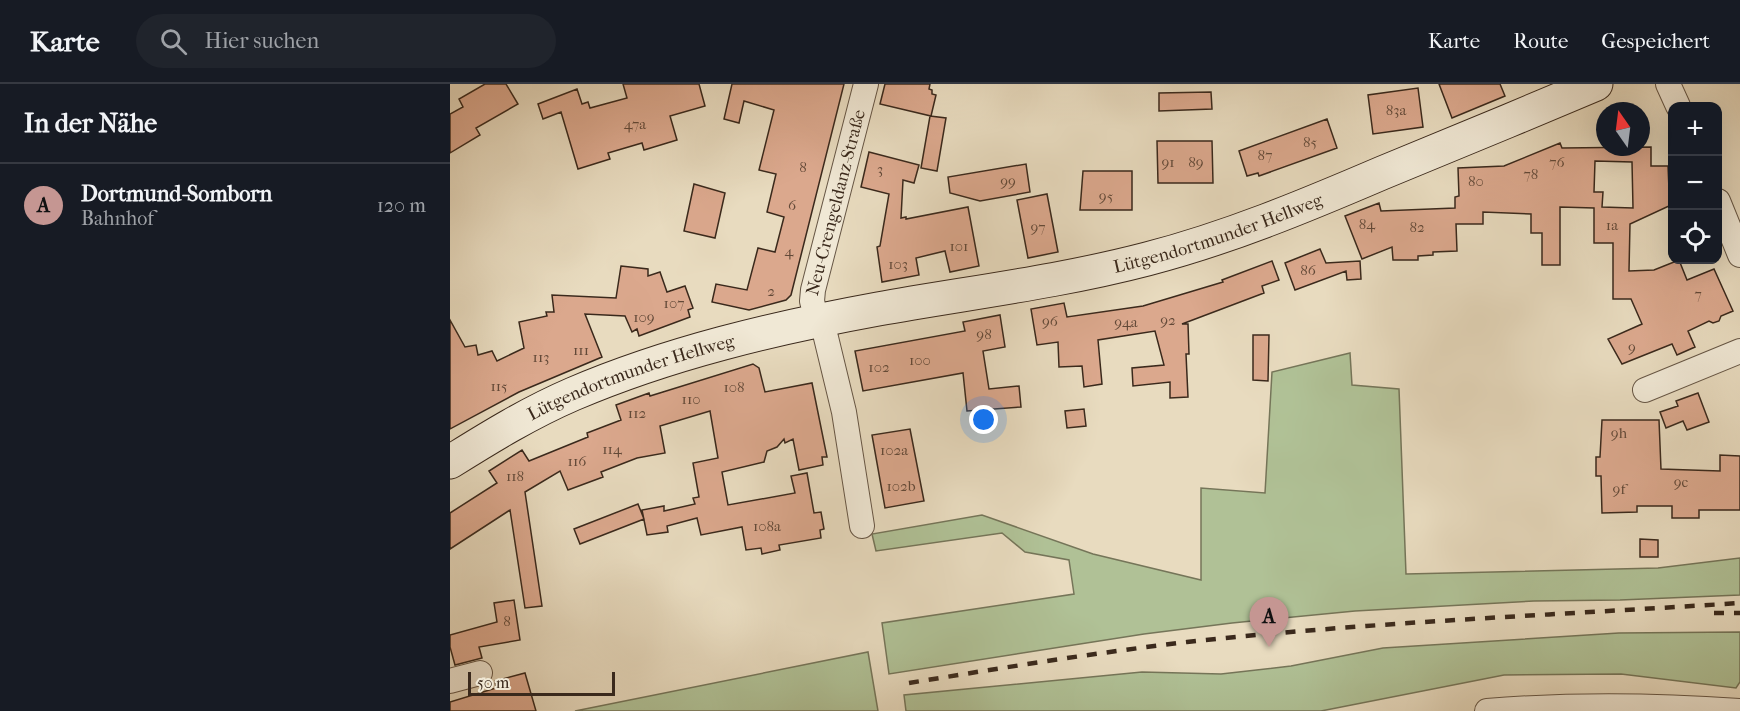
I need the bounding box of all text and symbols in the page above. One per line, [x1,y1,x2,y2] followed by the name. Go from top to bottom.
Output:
[136,14,556,68] search box
[30,25,100,58] text: Karte
[157,25,190,58] icon: search
[205,28,319,54] text: Hier suchen
[1428,29,1480,53] text: Karte
[1513,29,1568,53] text: Route
[1601,29,1710,53] text: Gespeichert
[1386,101,1407,119] house number: 83a
[1596,102,1650,156] north arrow
[1668,102,1722,264] map controls
[1668,102,1722,156] button: +
[802,107,870,298] street label: Neu-Crengeldanz-Straße
[24,108,157,139] text: In der Nähe
[624,115,647,133] house number: 47a
[1303,133,1317,151] house number: 85
[1258,146,1272,164] house number: 87
[1161,153,1175,171] house number: 91
[1188,153,1204,171] house number: 89
[1549,153,1566,171] house number: 76
[1668,156,1722,210] button: −
[799,158,807,176] house number: 8
[877,160,883,178] house number: 3
[1524,165,1538,183] house number: 78
[1000,172,1016,190] house number: 99
[1468,172,1484,190] house number: 80
[81,181,272,207] text: Dortmund-Somborn
[1099,187,1113,205] house number: 95
[1111,189,1326,277] street label: Lütgendortmunder Hellweg
[37,194,50,217] text: A
[377,194,426,217] text: 120 m
[788,196,797,214] house number: 6
[81,207,154,230] text: Bahnhof
[1668,210,1722,264] button: locate
[1359,215,1376,233] house number: 84
[1606,216,1619,234] house number: 1a
[1030,218,1046,236] house number: 97
[1409,218,1425,236] house number: 82
[950,237,968,255] house number: 101
[785,242,795,260] house number: 4
[888,255,908,273] house number: 103
[1300,261,1317,279] house number: 86
[767,282,775,300] house number: 2
[1694,285,1702,303] house number: 7
[664,294,684,312] house number: 107
[633,308,655,326] house number: 109
[1160,311,1176,329] house number: 92
[1042,312,1059,330] house number: 96
[1114,313,1139,331] house number: 94a
[976,325,992,343] house number: 98
[524,330,737,425] street label: Lütgendortmunder Hellweg
[1628,338,1636,356] house number: 9
[573,341,589,359] house number: 111
[533,348,549,366] house number: 113
[909,351,931,369] house number: 100
[868,358,890,376] house number: 102
[490,377,508,395] house number: 115
[723,378,745,396] house number: 108
[682,390,700,408] house number: 110
[628,404,646,422] house number: 112
[969,405,998,434] your location
[1611,424,1628,442] house number: 9h
[602,440,623,458] house number: 114
[880,441,909,459] house number: 102a
[568,452,587,470] house number: 116
[506,467,524,485] house number: 118
[1674,473,1689,491] house number: 9c
[886,477,916,495] house number: 102b
[1613,480,1628,498] house number: 9f
[753,517,782,535] house number: 108a
[1250,598,1288,647] pin: A
[503,612,511,630] house number: 8
[468,669,615,696] scale bar
[477,673,509,692] text: 50 m

